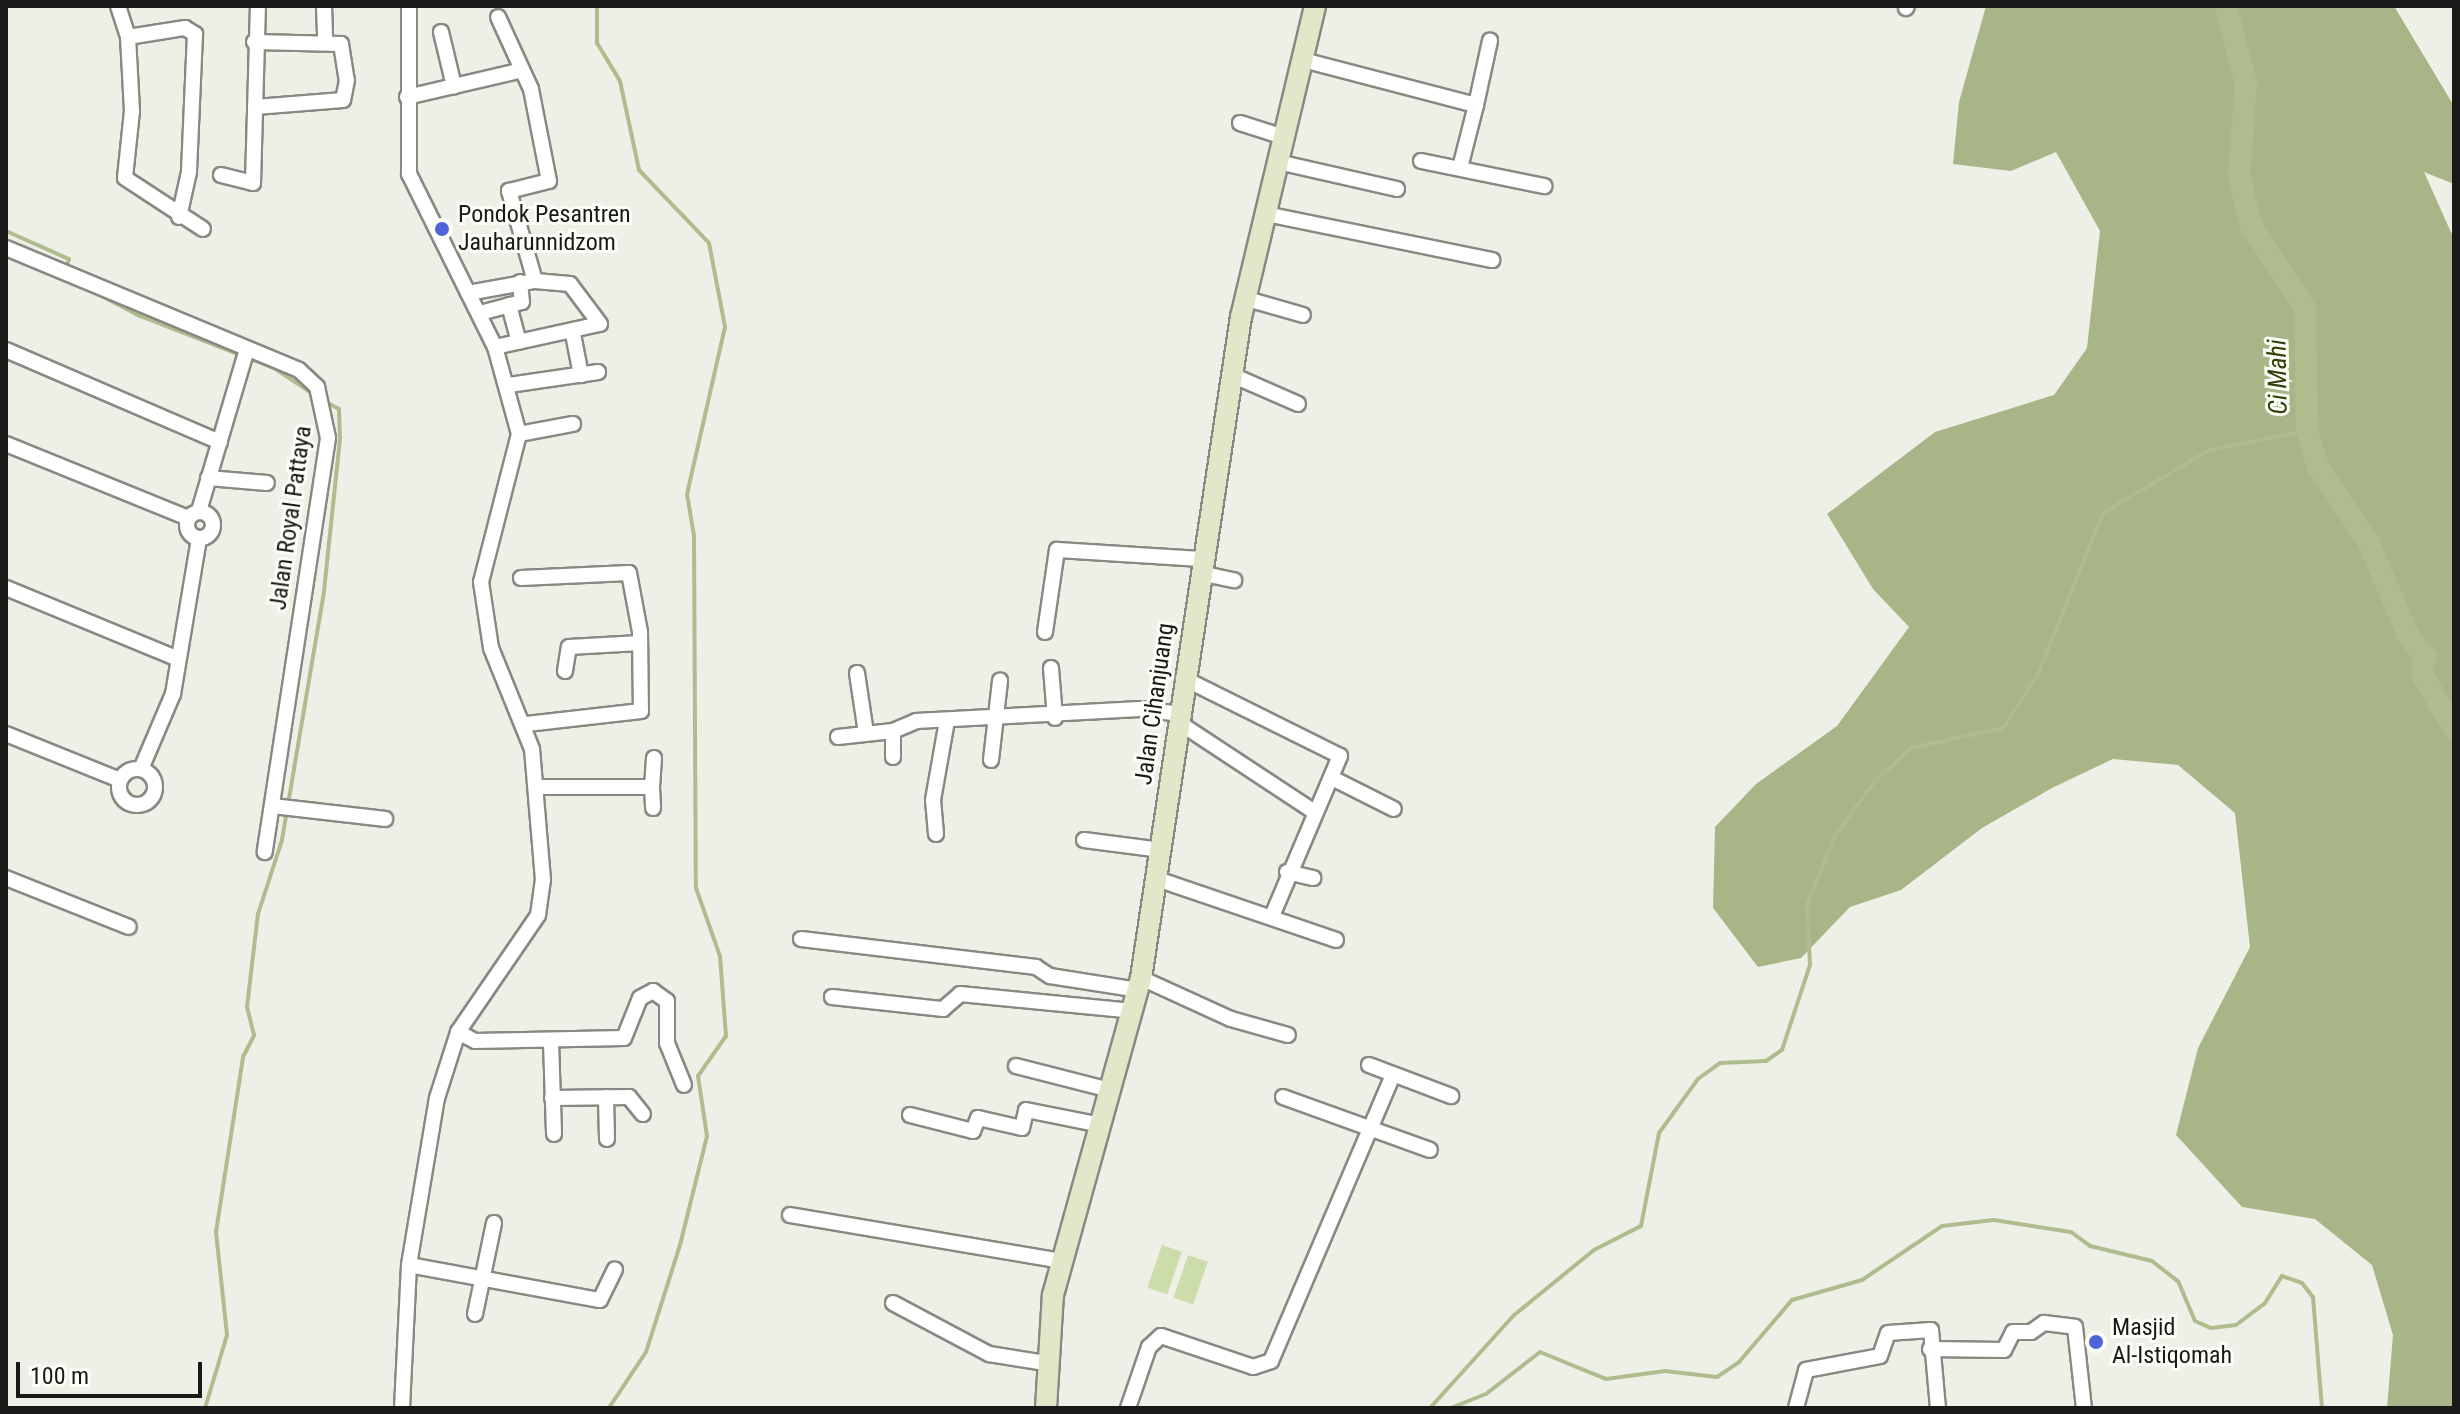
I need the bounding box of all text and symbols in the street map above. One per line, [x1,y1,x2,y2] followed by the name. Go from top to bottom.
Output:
[458,201,631,257] place label: Pondok Pesantren Jauharunnidzom
[433,220,451,238] marker: Pondok Pesantren Jauharunnidzom
[2262,339,2294,415] water label: Ci Mahi
[264,424,318,612] street label: Jalan Royal Pattaya
[1129,621,1181,787] street label: Jalan Cihanjuang
[2112,1314,2232,1370] place label: Masjid Al-Istiqomah
[2087,1333,2105,1351] marker: Masjid Al-Istiqomah
[20,1346,206,1396] scale bar
[30,1362,89,1390] text: 100 m

